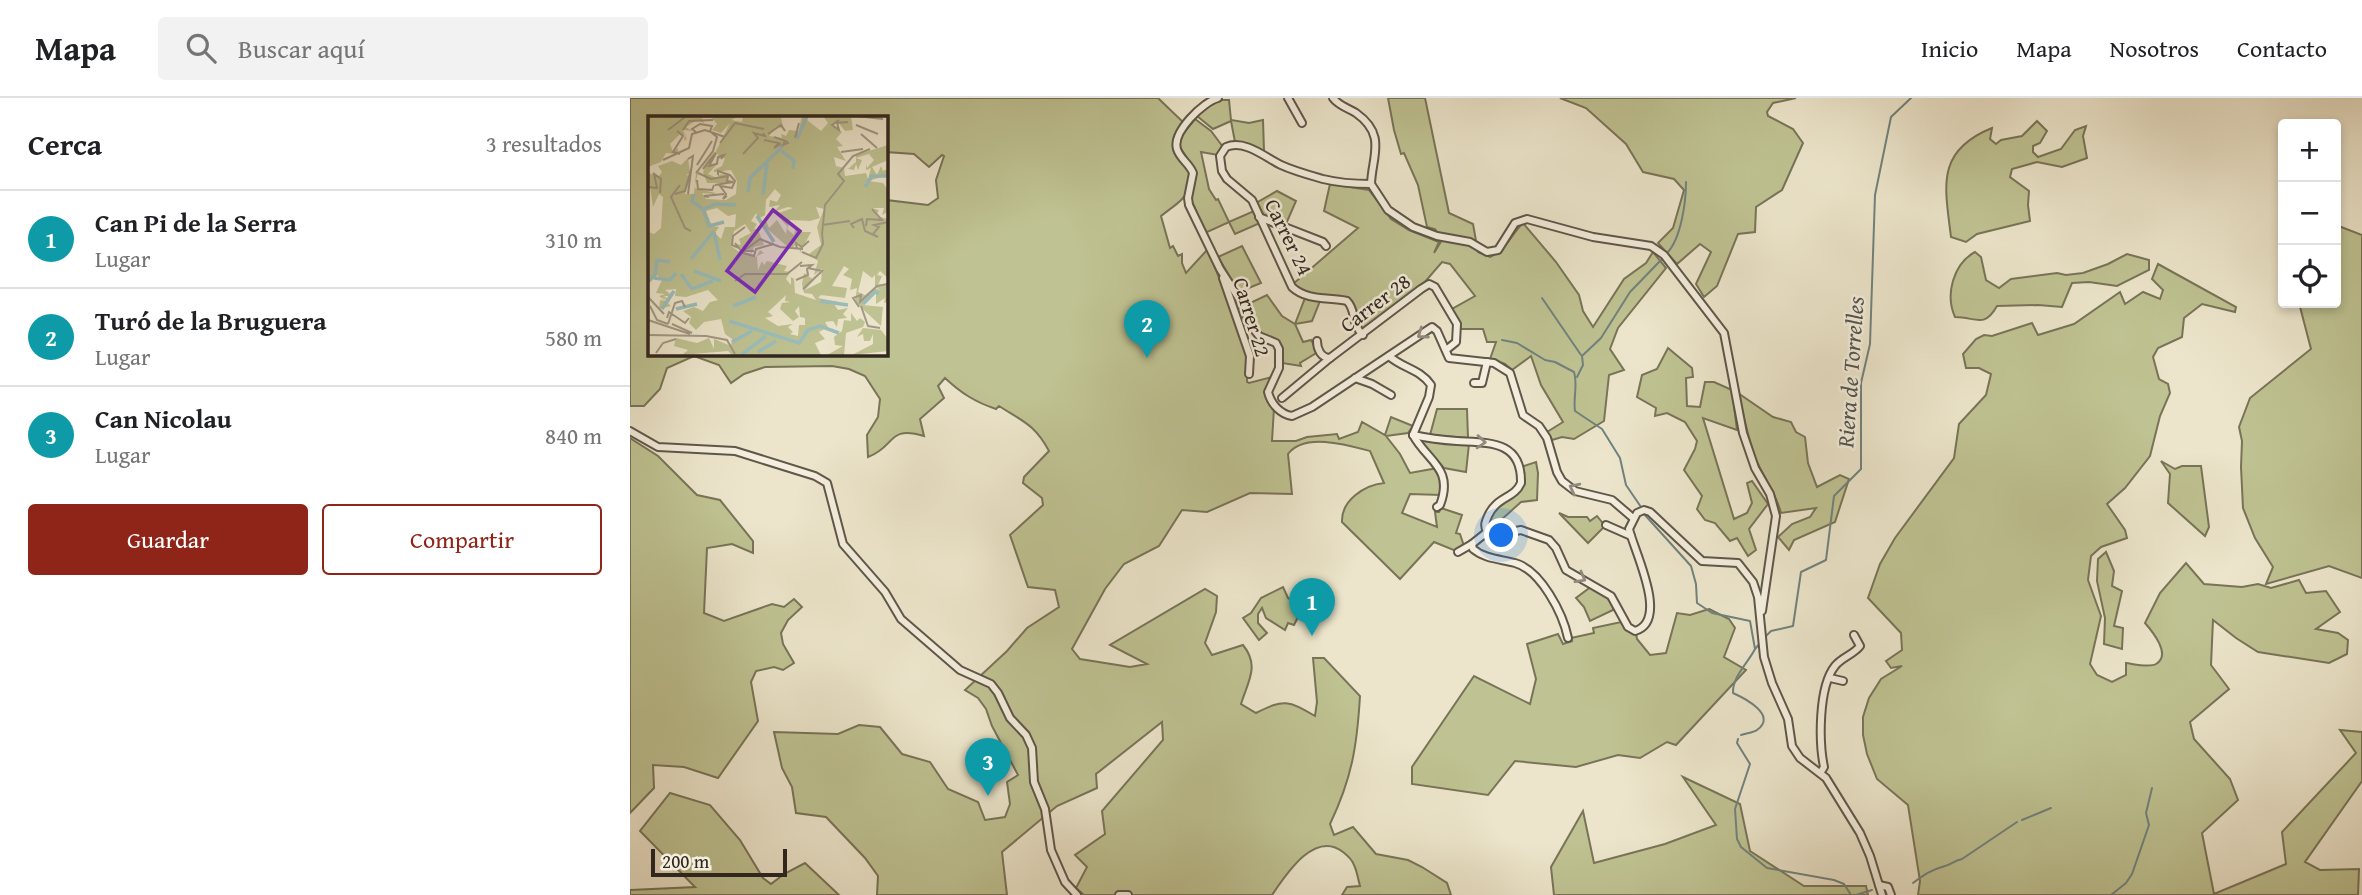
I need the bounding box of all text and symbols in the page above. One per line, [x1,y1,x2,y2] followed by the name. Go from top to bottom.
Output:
[158,17,648,80] search box
[35,24,116,72] text: Mapa
[182,29,220,67] icon: search
[238,29,365,68] text: Buscar aquí
[1921,31,1978,66] text: Inicio
[2016,31,2072,66] text: Mapa
[2110,31,2199,66] text: Nosotros
[2237,31,2327,66] text: Contacto
[648,116,887,355] inset map
[2278,119,2341,308] map controls
[2278,119,2341,182] button: +
[28,122,102,166] text: Cerca
[486,127,602,160] text: 3 resultados
[2278,182,2341,245] button: −
[1257,193,1321,281] street label: Carrer 24
[95,203,297,242] text: Can Pi de la Serra
[45,223,57,256] text: 1
[545,223,602,256] text: 310 m
[95,242,150,275] text: Lugar
[2278,245,2341,308] button: locate
[1333,266,1417,340] street label: Carrer 28
[1225,273,1279,361] street label: Carrer 22
[1828,295,1872,450] water label: Riera de Torrelles
[1124,300,1170,358] pin: 2
[95,301,327,340] text: Turó de la Bruguera
[45,321,57,354] text: 2
[545,321,602,354] text: 580 m
[1417,326,1430,338] one-way arrow
[95,340,150,373] text: Lugar
[95,399,232,438] text: Can Nicolau
[45,419,57,452] text: 3
[545,419,602,452] text: 840 m
[1475,434,1486,449] one-way arrow
[95,438,150,471] text: Lugar
[1569,482,1581,496] one-way arrow
[28,504,308,575] button: Guardar
[322,504,602,575] button: Compartir
[1484,518,1518,552] your location
[1574,570,1587,583] one-way arrow
[1289,578,1335,636] pin: 1
[965,738,1011,796] pin: 3
[651,846,788,878] scale bar
[662,847,709,875] text: 200 m

